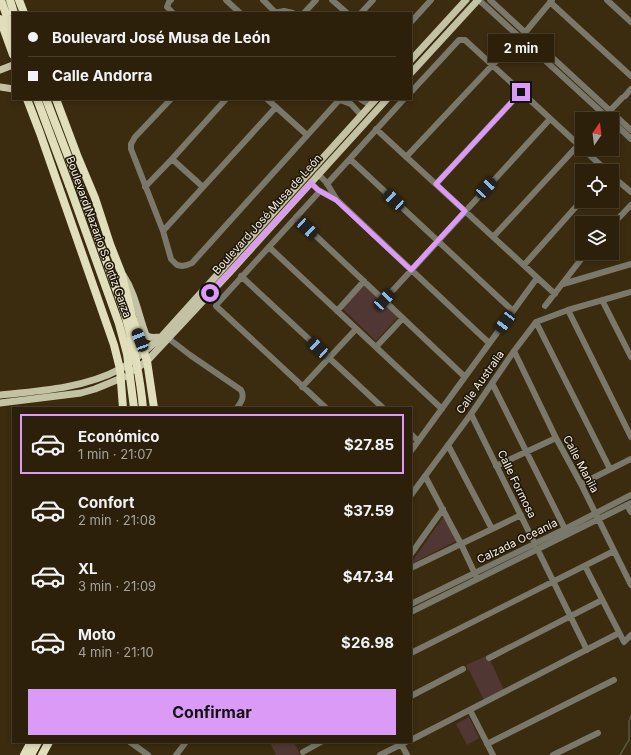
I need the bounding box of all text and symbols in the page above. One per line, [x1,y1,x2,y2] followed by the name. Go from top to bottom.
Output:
[52,28,270,47] text: Boulevard José Musa de León
[488,34,554,62] callout: 2 min
[504,40,538,56] text: 2 min
[52,66,152,85] text: Calle Andorra
[512,83,530,101] route end
[575,112,619,156] north arrow
[575,112,619,260] map controls
[209,151,325,277] street label: Boulevard José Musa de León
[63,154,135,320] street label: Boulevard Nazario S. Ortiz Garza
[575,164,619,208] button: locate
[473,175,499,201] car
[381,187,407,213] car
[294,215,320,241] car
[575,216,619,260] button: layers
[201,284,219,302] route start
[371,287,397,313] car
[493,309,517,335] car
[130,327,150,353] car
[305,335,331,361] car
[453,348,507,416] street label: Calle Australia
[30,426,66,462] icon: car
[78,427,159,446] text: Económico
[560,433,602,495] street label: Calle Manila
[344,435,394,454] text: $27.85
[78,446,152,462] text: 1 min · 21:07
[494,448,540,520] street label: Calle Formosa
[30,492,66,528] icon: car
[78,493,134,512] text: Confort
[343,501,394,520] text: $37.59
[78,512,156,528] text: 2 min · 21:08
[474,515,560,567] street label: Calzada Oceanía
[30,558,66,594] icon: car
[78,559,98,578] text: XL
[343,567,394,586] text: $47.34
[78,578,156,594] text: 3 min · 21:09
[30,624,66,660] icon: car
[78,625,116,644] text: Moto
[341,633,394,652] text: $26.98
[78,644,154,660] text: 4 min · 21:10
[28,689,396,735] button: Confirmar

